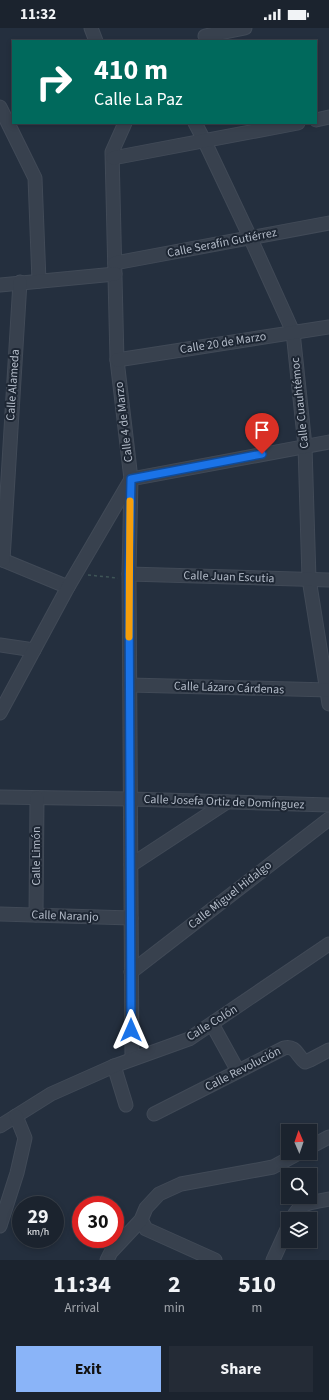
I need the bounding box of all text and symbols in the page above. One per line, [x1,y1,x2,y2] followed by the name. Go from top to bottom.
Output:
[20,4,56,25] text: 11:32
[94,50,168,90] text: 410 m
[28,56,80,108] icon: right
[94,87,183,112] text: Calle La Paz
[166,224,278,262] street label: Calle Serafín Gutiérrez
[179,328,267,358] street label: Calle 20 de Marzo
[2,349,24,421] street label: Calle Alameda
[287,356,313,449] street label: Calle Cuauhtémoc
[111,381,137,463] street label: Calle 4 de Marzo
[245,413,279,454] pin
[251,419,273,441] icon: arrive
[183,567,275,587] street label: Calle Juan Escutia
[174,678,284,698] street label: Calle Lázaro Cárdenas
[143,791,305,813] street label: Calle Josefa Ortiz de Domínguez
[28,826,45,886] street label: Calle Limón
[185,857,275,933] street label: Calle Miguel Hidalgo
[31,906,99,926] street label: Calle Naranjo
[183,1001,241,1045] street label: Calle Colón
[110,1009,152,1051] position arrow
[202,1043,284,1095] street label: Calle Revolución
[281,1124,317,1160] north arrow
[281,1124,317,1248] map controls
[281,1168,317,1204] button: search
[72,1196,124,1248] speed limit sign: 30
[27,1203,49,1231] text: 29
[281,1212,317,1248] button: layers
[27,1225,49,1239] text: km/h
[53,1267,111,1302] text: 11:34
[168,1267,181,1302] text: 2
[238,1267,276,1302] text: 510
[64,1299,99,1317] text: Arrival
[164,1299,185,1317] text: min
[252,1299,262,1317] text: m
[16,1346,161,1392] button: Exit
[169,1346,313,1392] button: Share

